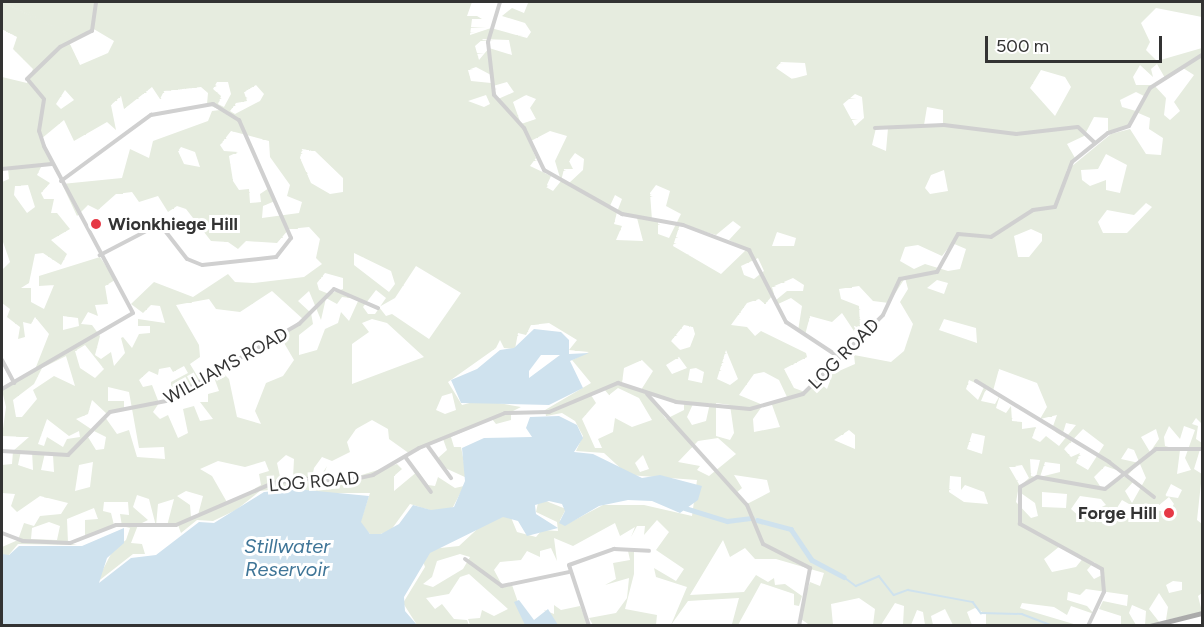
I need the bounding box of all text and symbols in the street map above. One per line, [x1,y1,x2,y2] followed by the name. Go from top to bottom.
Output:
[988,24,1165,62] scale bar
[996,35,1049,57] text: 500 m
[108,213,238,235] place label: Wionkhiege Hill
[89,217,103,231] marker: Wionkhiege Hill
[804,314,884,394] street label: LOG ROAD
[160,323,292,409] street label: WILLIAMS ROAD
[268,467,360,497] street label: LOG ROAD
[1078,502,1157,524] place label: Forge Hill
[1162,506,1176,520] marker: Forge Hill
[244,534,330,581] water label: Stillwater Reservoir

